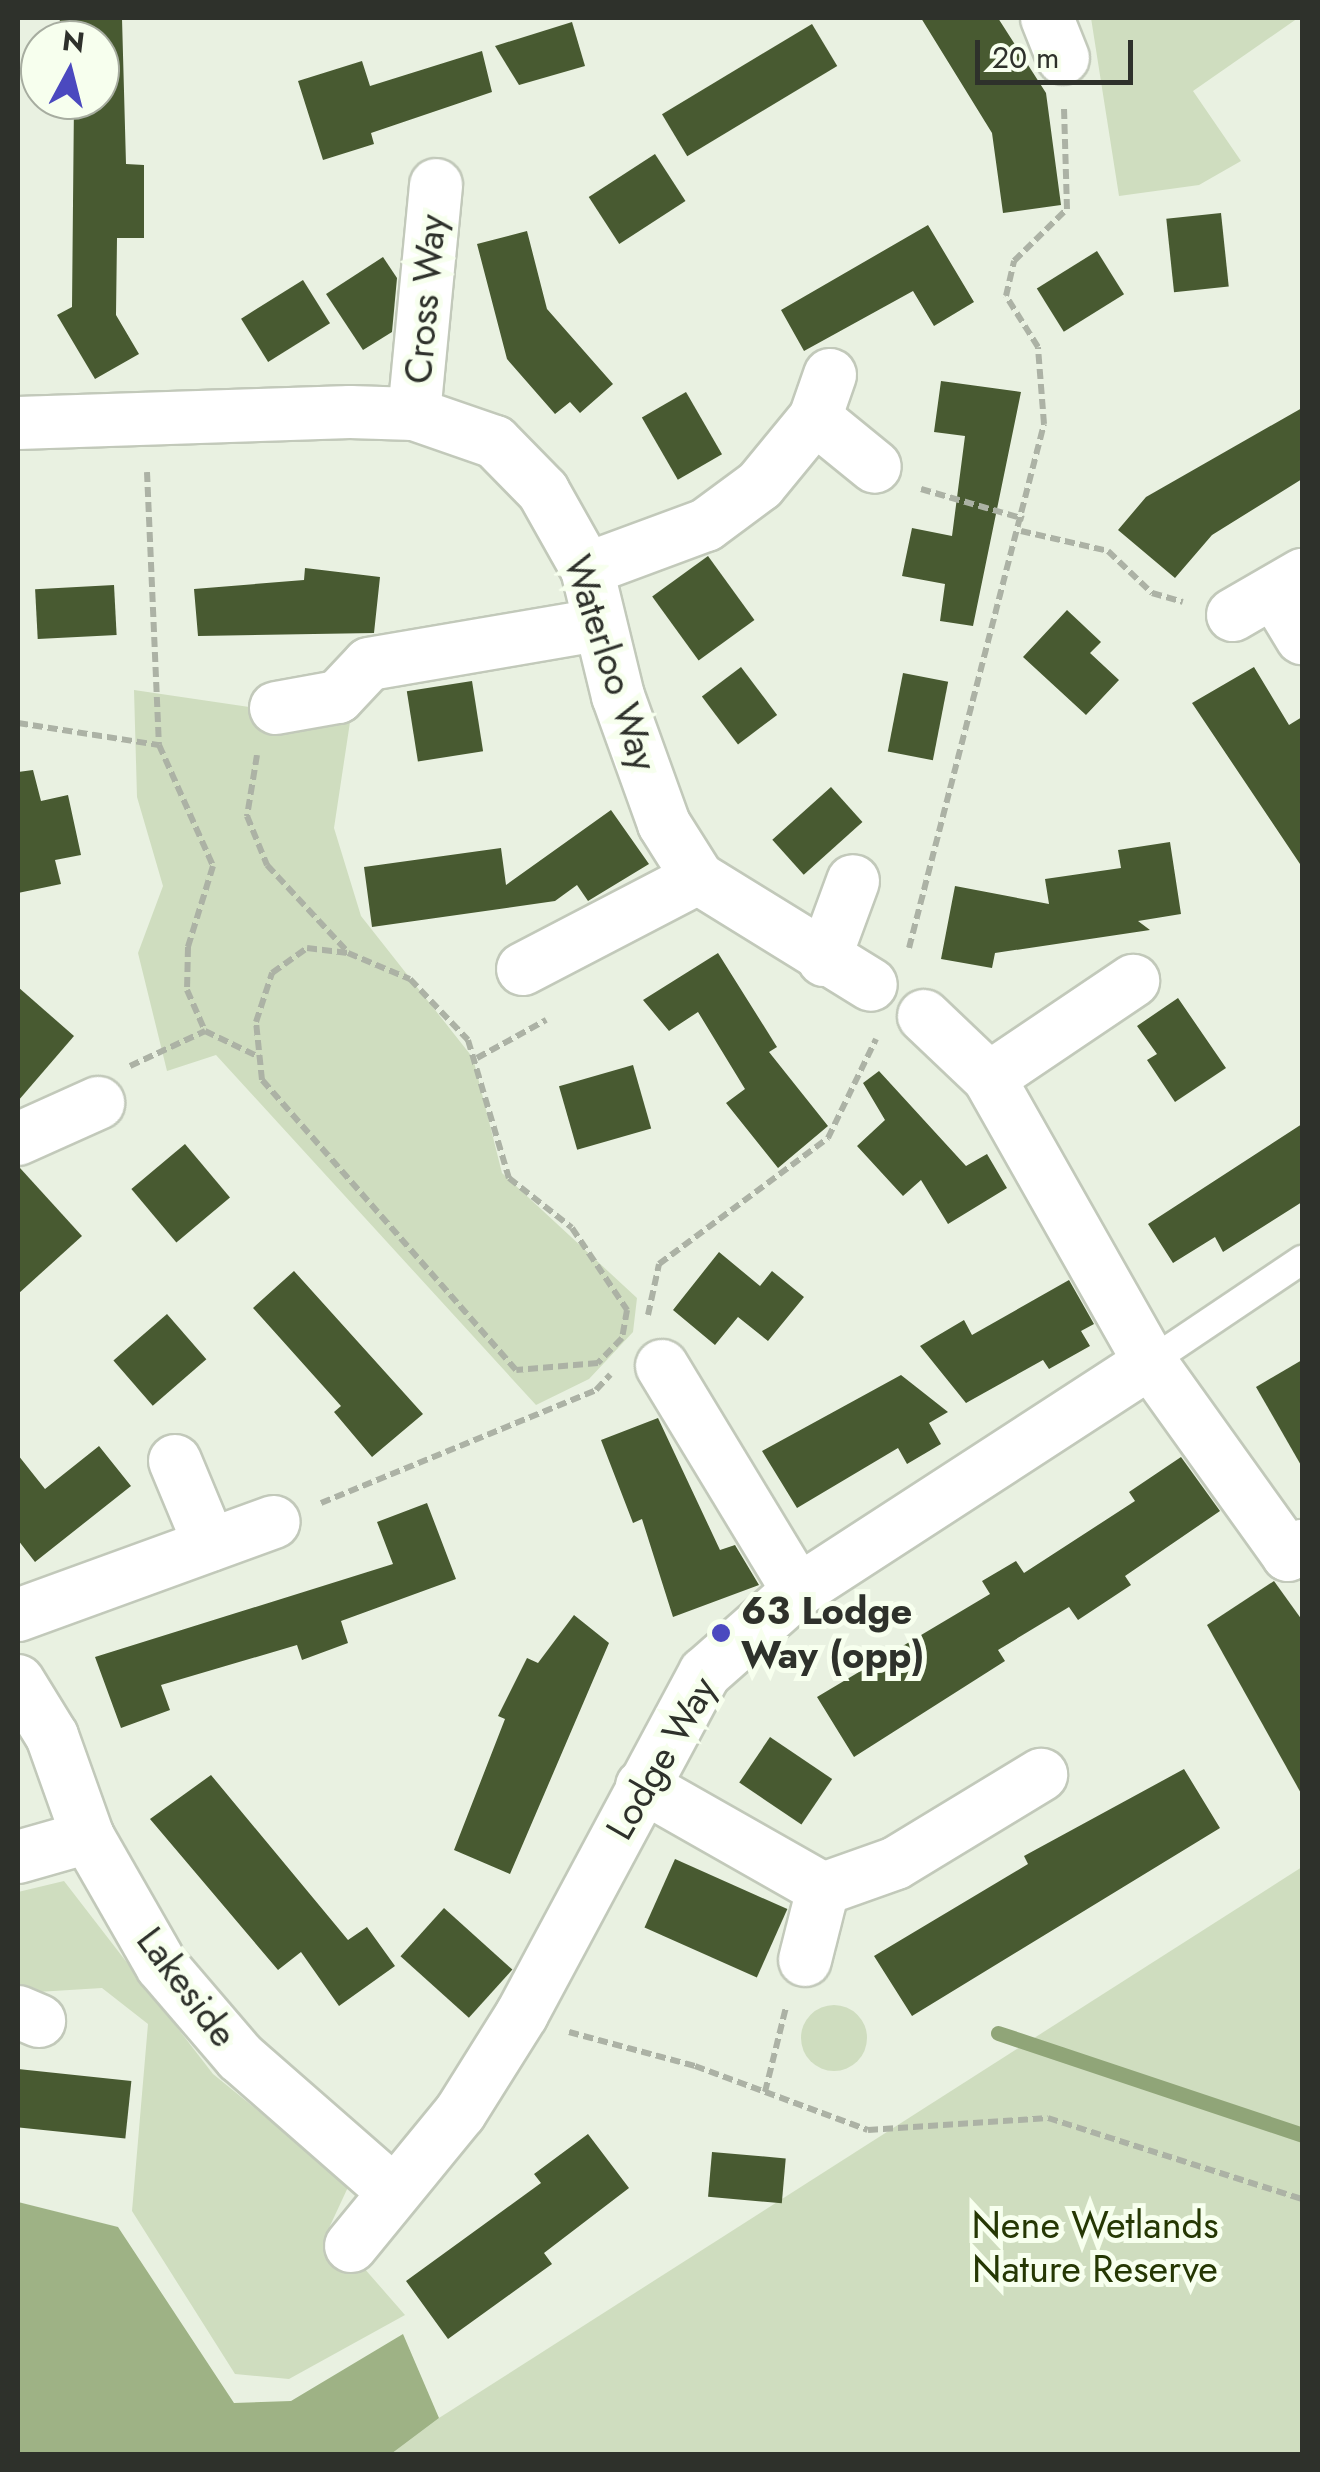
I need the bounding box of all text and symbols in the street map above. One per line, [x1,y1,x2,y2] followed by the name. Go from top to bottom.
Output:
[20,20,120,120] north arrow
[60,20,87,63] text: N
[980,20,1138,82] scale bar
[992,36,1059,79] text: 20 m
[395,212,455,386] street label: Cross Way
[555,549,667,777] street label: Waterloo Way
[741,1588,924,1678] place label: 63 Lodge Way (opp)
[710,1622,732,1644] marker: 63 Lodge Way (opp)
[596,1668,726,1848] street label: Lodge Way
[127,1918,247,2056] street label: Lakeside
[971,2202,1219,2292] park label: Nene Wetlands Nature Reserve

